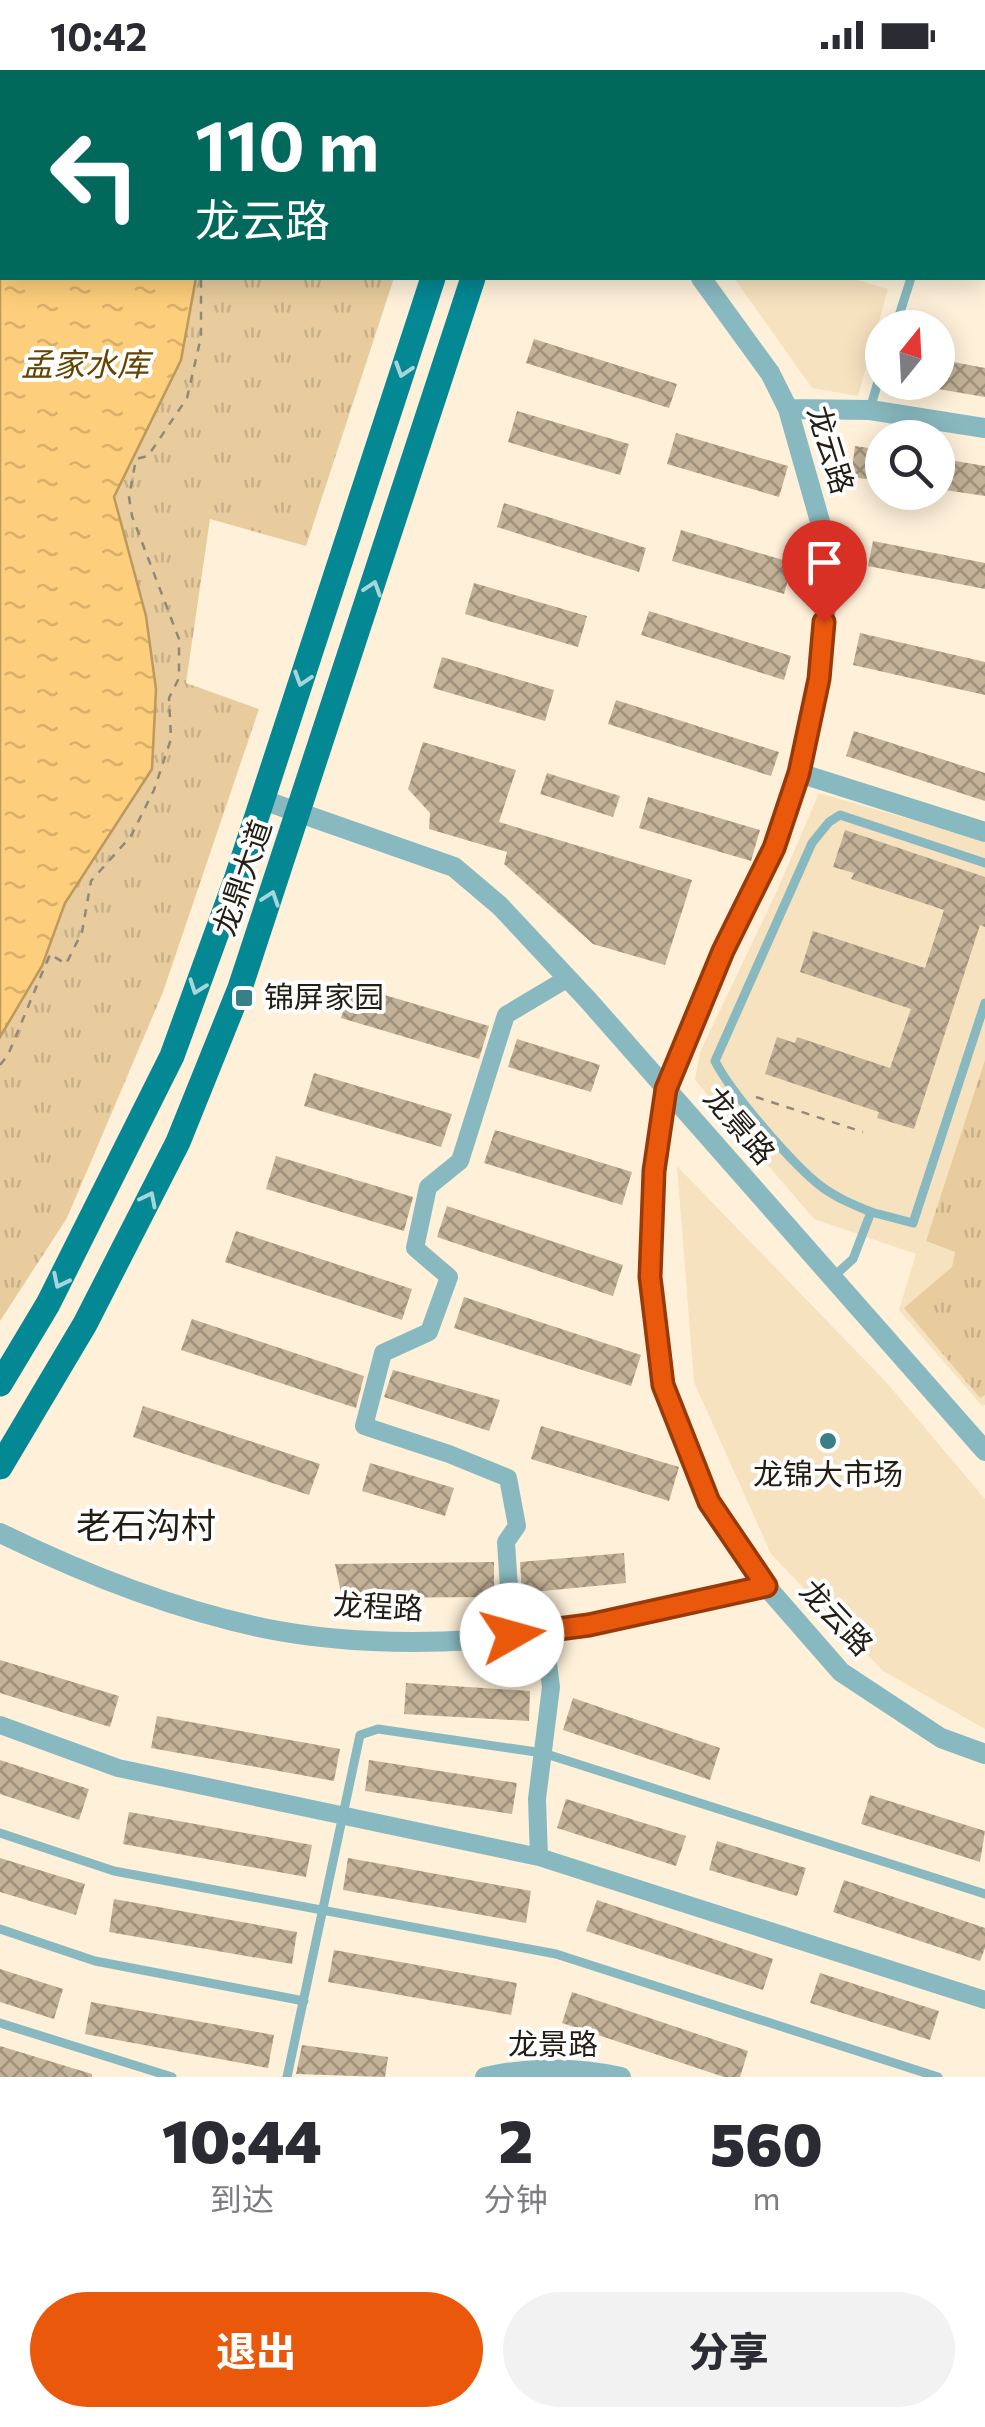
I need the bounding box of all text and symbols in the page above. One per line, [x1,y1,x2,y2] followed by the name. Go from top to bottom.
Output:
[50,12,147,59] text: 10:42
[195,100,379,185] text: 110 m
[30,110,160,240] icon: left
[195,191,330,246] text: 龙云路
[865,310,955,400] north arrow
[865,310,955,510] map controls
[21,343,154,383] water label: 孟家水库
[395,361,415,378] one-way arrow
[802,401,863,498] street label: 龙云路
[865,420,955,510] button: search
[782,520,867,623] pin
[797,535,852,590] icon: arrive
[362,580,382,597] one-way arrow
[294,670,314,687] one-way arrow
[204,814,278,940] street label: 龙鼎大道
[259,890,279,907] one-way arrow
[188,977,209,994] one-way arrow
[264,977,384,1014] place label: 锦屏家园
[233,987,255,1009] marker: 锦屏家园
[697,1078,784,1170] street label: 龙景路
[137,1191,156,1209] one-way arrow
[52,1271,72,1289] one-way arrow
[817,1430,839,1452] marker: 龙锦大市场
[753,1454,903,1491] place label: 龙锦大市场
[76,1502,216,1545] district label: 老石沟村
[794,1571,882,1662] street label: 龙云路
[460,1583,564,1687] position arrow
[332,1584,424,1625] street label: 龙程路
[508,2024,598,2061] street label: 龙景路
[162,2102,322,2175] text: 10:44
[499,2102,533,2175] text: 2
[710,2105,823,2178] text: 560
[752,2177,780,2217] text: m
[210,2178,274,2218] text: 到达
[484,2178,548,2218] text: 分钟
[30,2292,483,2407] button: 退出
[503,2292,955,2407] button: 分享

